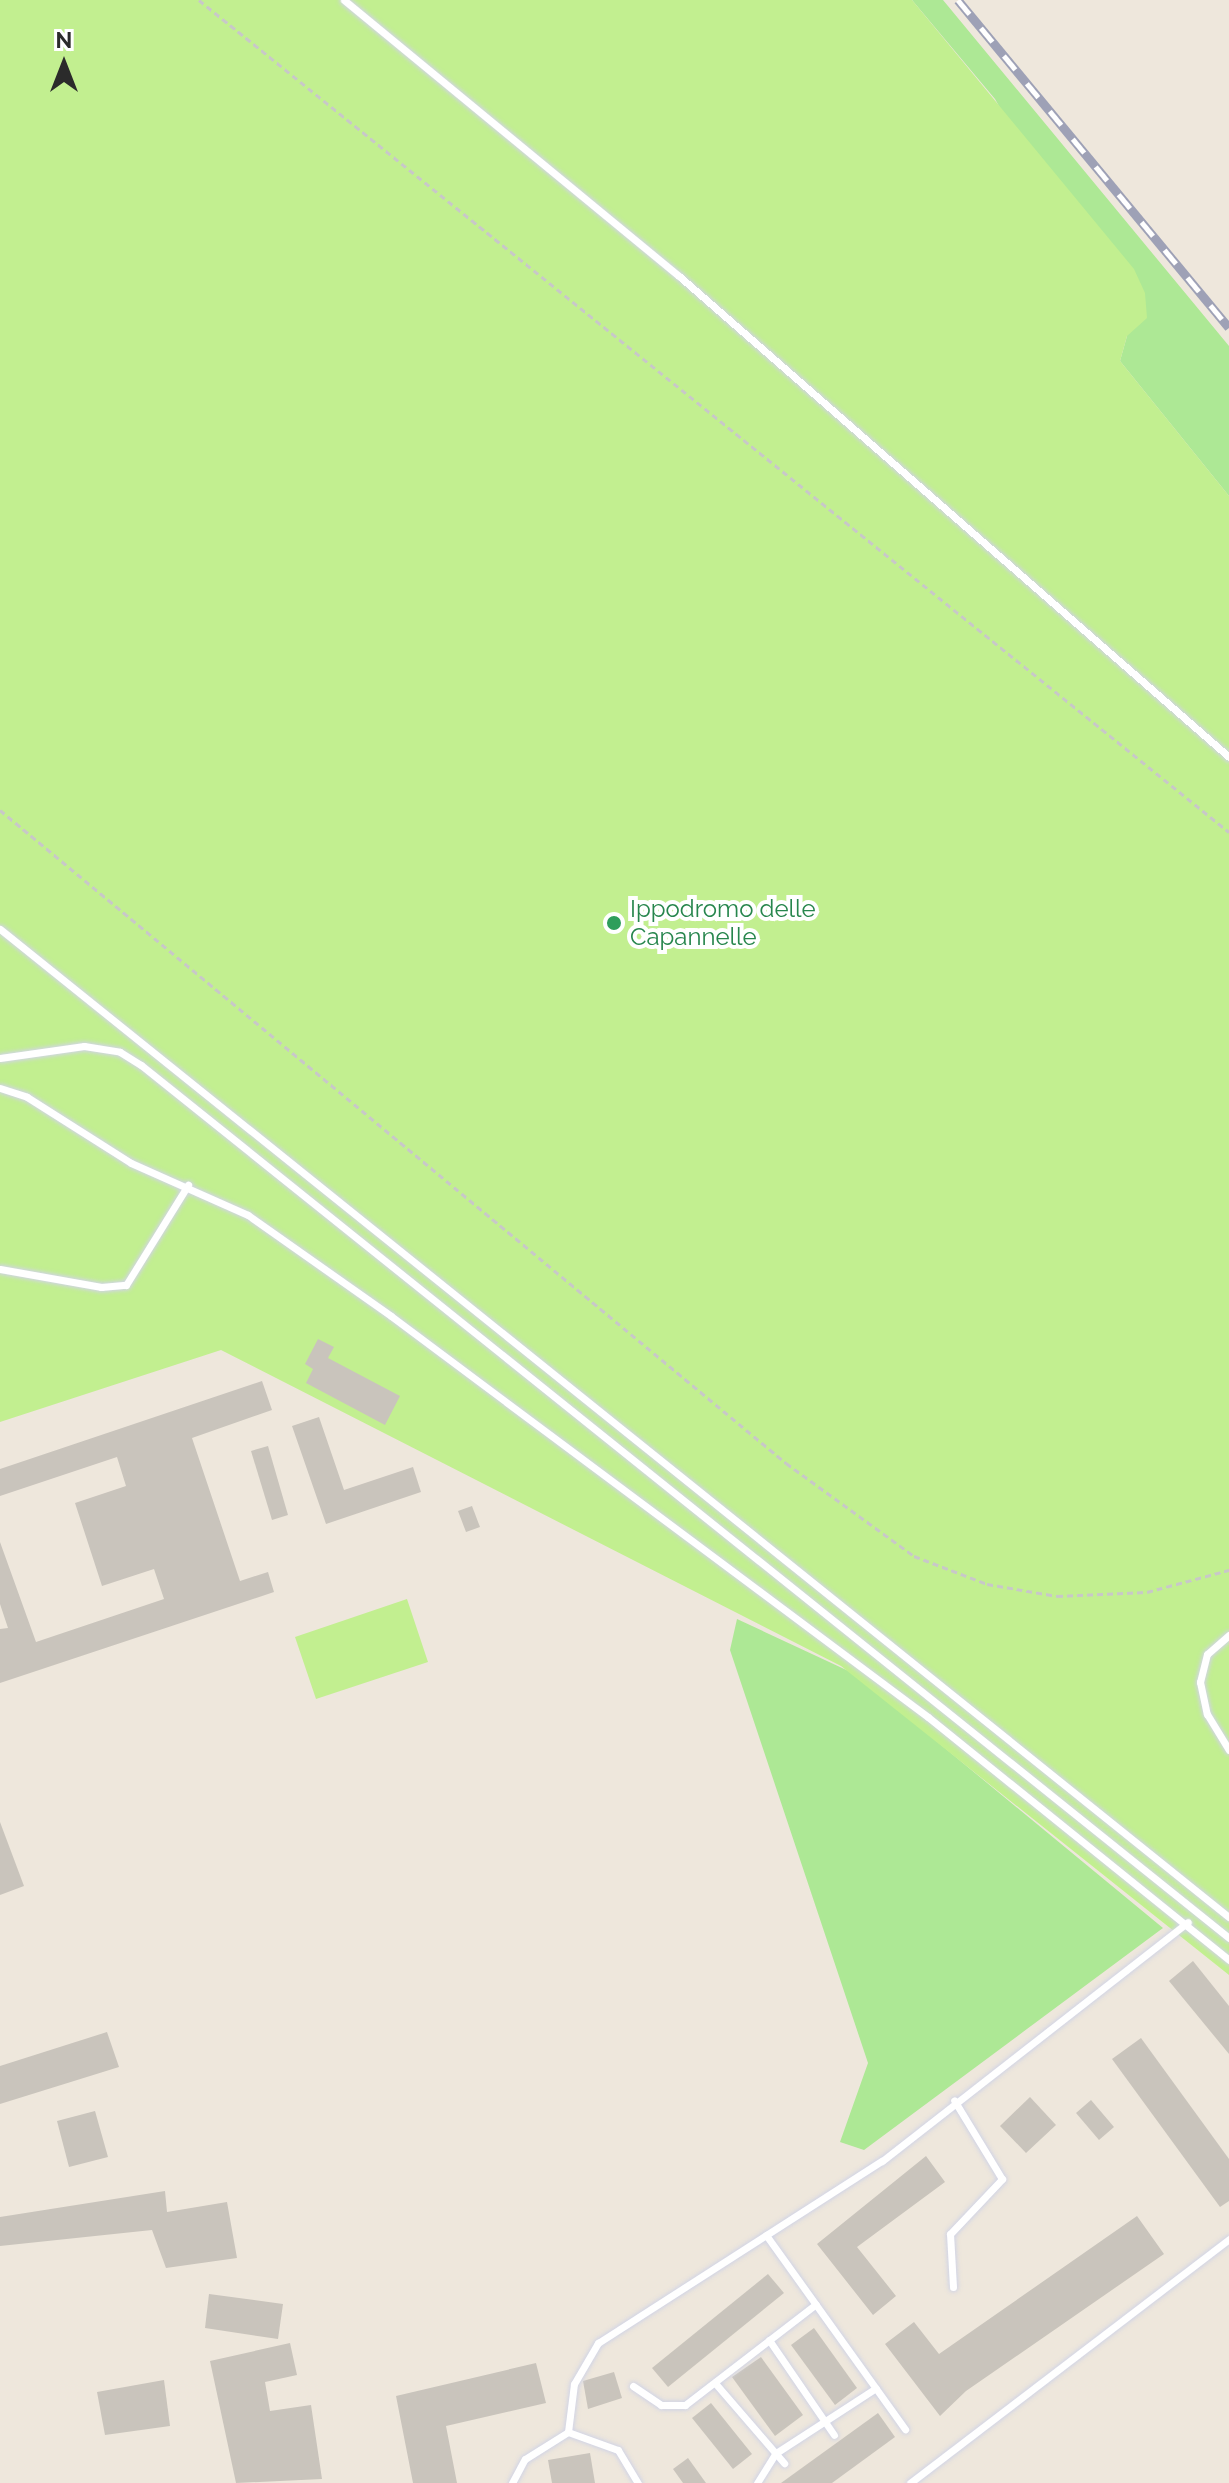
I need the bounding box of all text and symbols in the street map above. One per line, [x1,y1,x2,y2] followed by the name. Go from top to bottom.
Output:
[24,24,104,104] north arrow
[56,27,72,53] text: N
[630,895,816,951] place label: Ippodromo delle Capannelle
[605,914,623,932] marker: Ippodromo delle Capannelle

